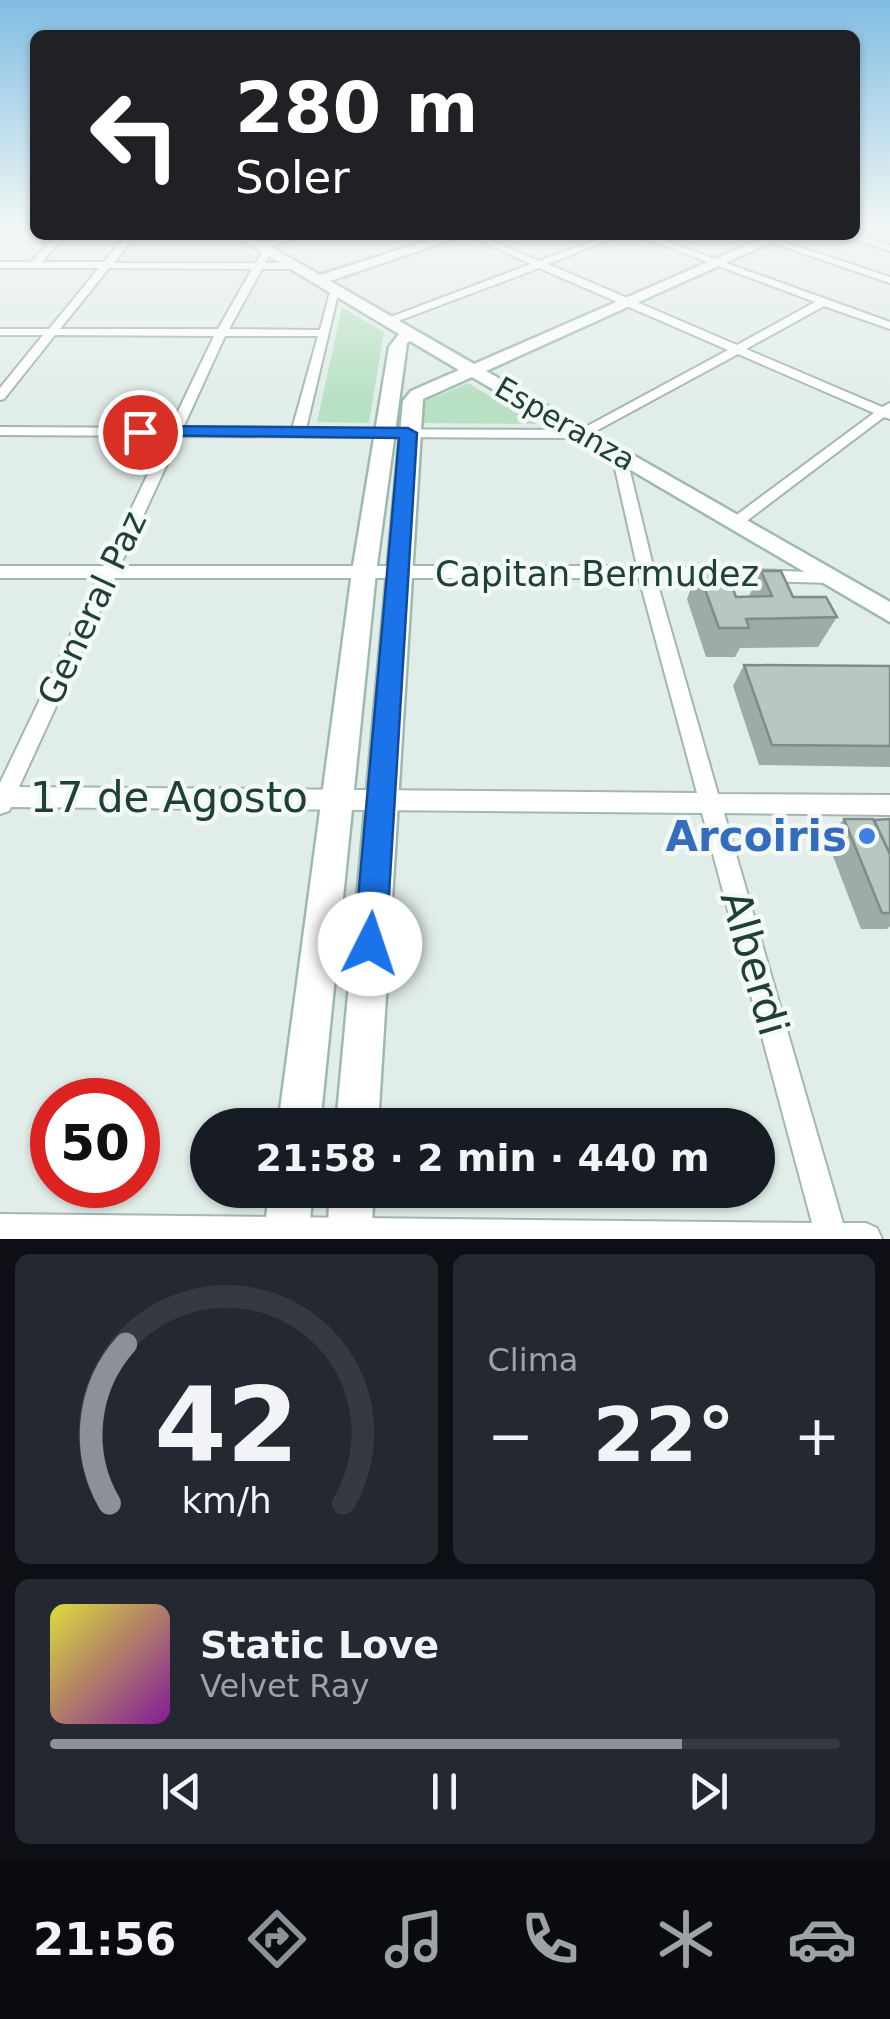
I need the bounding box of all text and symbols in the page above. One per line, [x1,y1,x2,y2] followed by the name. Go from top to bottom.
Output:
[235,67,478,149] text: 280 m
[70,70,200,200] icon: left
[235,151,350,204] text: Soler
[489,369,642,478] street label: Esperanza
[98,390,183,475] pin
[113,405,168,460] icon: arrive
[30,505,154,711] street label: General Paz
[435,554,759,594] street label: Capitan Bermudez
[30,773,308,822] street label: 17 de Agosto
[666,812,847,861] place label: Arcoiris
[856,825,878,847] marker: Arcoiris
[711,885,798,1041] street label: Alberdi
[318,892,422,996] position arrow
[30,1078,160,1208] speed limit sign: 50
[255,1136,710,1180] text: 21:58 · 2 min · 440 m
[488,1341,578,1379] text: Clima
[154,1364,299,1486] text: 42
[593,1391,735,1479] text: 22°
[488,1404,534,1468] text: −
[794,1404,840,1468] text: +
[181,1480,271,1521] text: km/h
[200,1623,439,1667] text: Static Love
[200,1667,369,1705] text: Velvet Ray
[154,1764,209,1819] icon: previous
[417,1764,472,1819] icon: pause
[681,1764,736,1819] icon: next
[242,1904,312,1974] icon: directions
[379,1904,449,1974] icon: music
[515,1904,585,1974] icon: phone
[651,1904,721,1974] icon: climate
[787,1904,857,1974] icon: car
[33,1913,176,1966] text: 21:56

